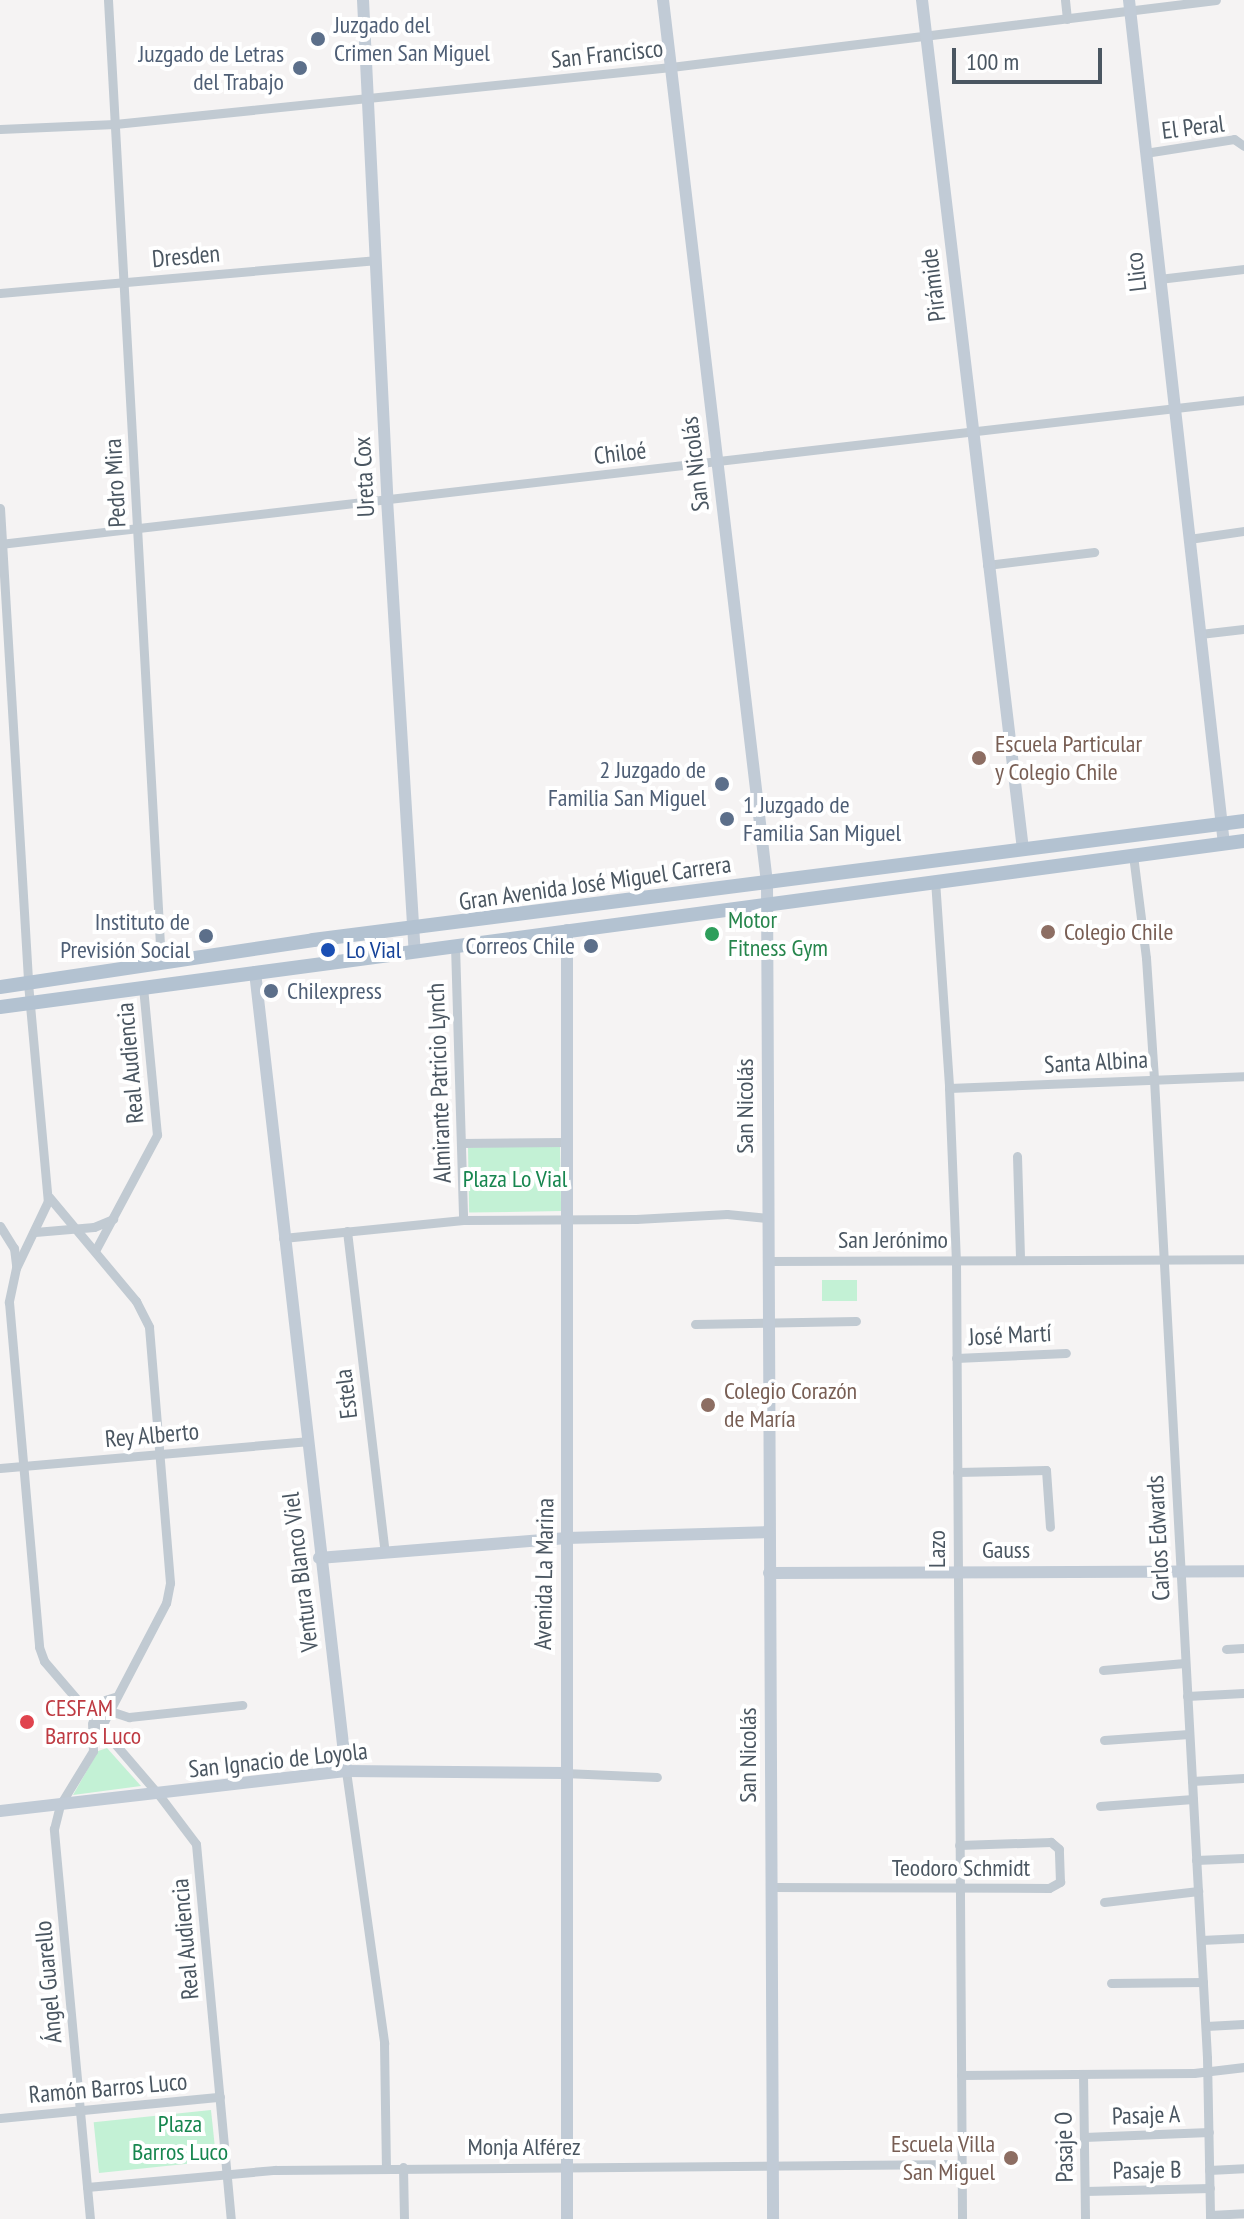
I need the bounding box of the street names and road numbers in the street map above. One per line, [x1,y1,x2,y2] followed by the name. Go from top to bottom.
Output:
[550,34,664,74] street label: San Francisco
[1160,109,1226,145] street label: El Peral
[151,239,221,273] street label: Dresden
[914,247,952,323] street label: Pirámide
[1119,251,1153,293] street label: Llico
[675,415,715,513] street label: San Nicolás
[348,436,380,518] street label: Ureta Cox
[592,436,648,470] street label: Chiloé
[98,438,132,528] street label: Pedro Mira
[457,850,733,916] street label: Gran Avenida José Miguel Carrera
[421,983,457,1183] street label: Almirante Patricio Lynch
[110,1001,150,1125] street label: Real Audiencia
[1043,1045,1149,1079] street label: Santa Albina
[731,1058,759,1154] street label: San Nicolás
[838,1226,948,1254] street label: San Jerónimo
[968,1318,1052,1352] street label: José Martí
[329,1367,363,1421] street label: Estela
[103,1416,201,1454] street label: Rey Alberto
[1140,1475,1176,1601] street label: Carlos Edwards
[276,1490,324,1654] street label: Ventura Blanco Viel
[528,1498,560,1650] street label: Avenida La Marina
[923,1530,951,1568] street label: Lazo
[982,1536,1030,1564] street label: Gauss
[734,1707,762,1803] street label: San Nicolás
[187,1736,369,1784] street label: San Ignacio de Loyola
[892,1854,1030,1882] street label: Teodoro Schmidt
[165,1877,205,2001] street label: Real Audiencia
[28,1920,68,2044] street label: Ángel Guarello
[28,2067,188,2109] street label: Ramón Barros Luco
[1111,2099,1181,2131] street label: Pasaje A
[1049,2111,1079,2183] street label: Pasaje O
[467,2133,581,2161] street label: Monja Alférez
[1112,2155,1182,2185] street label: Pasaje B

